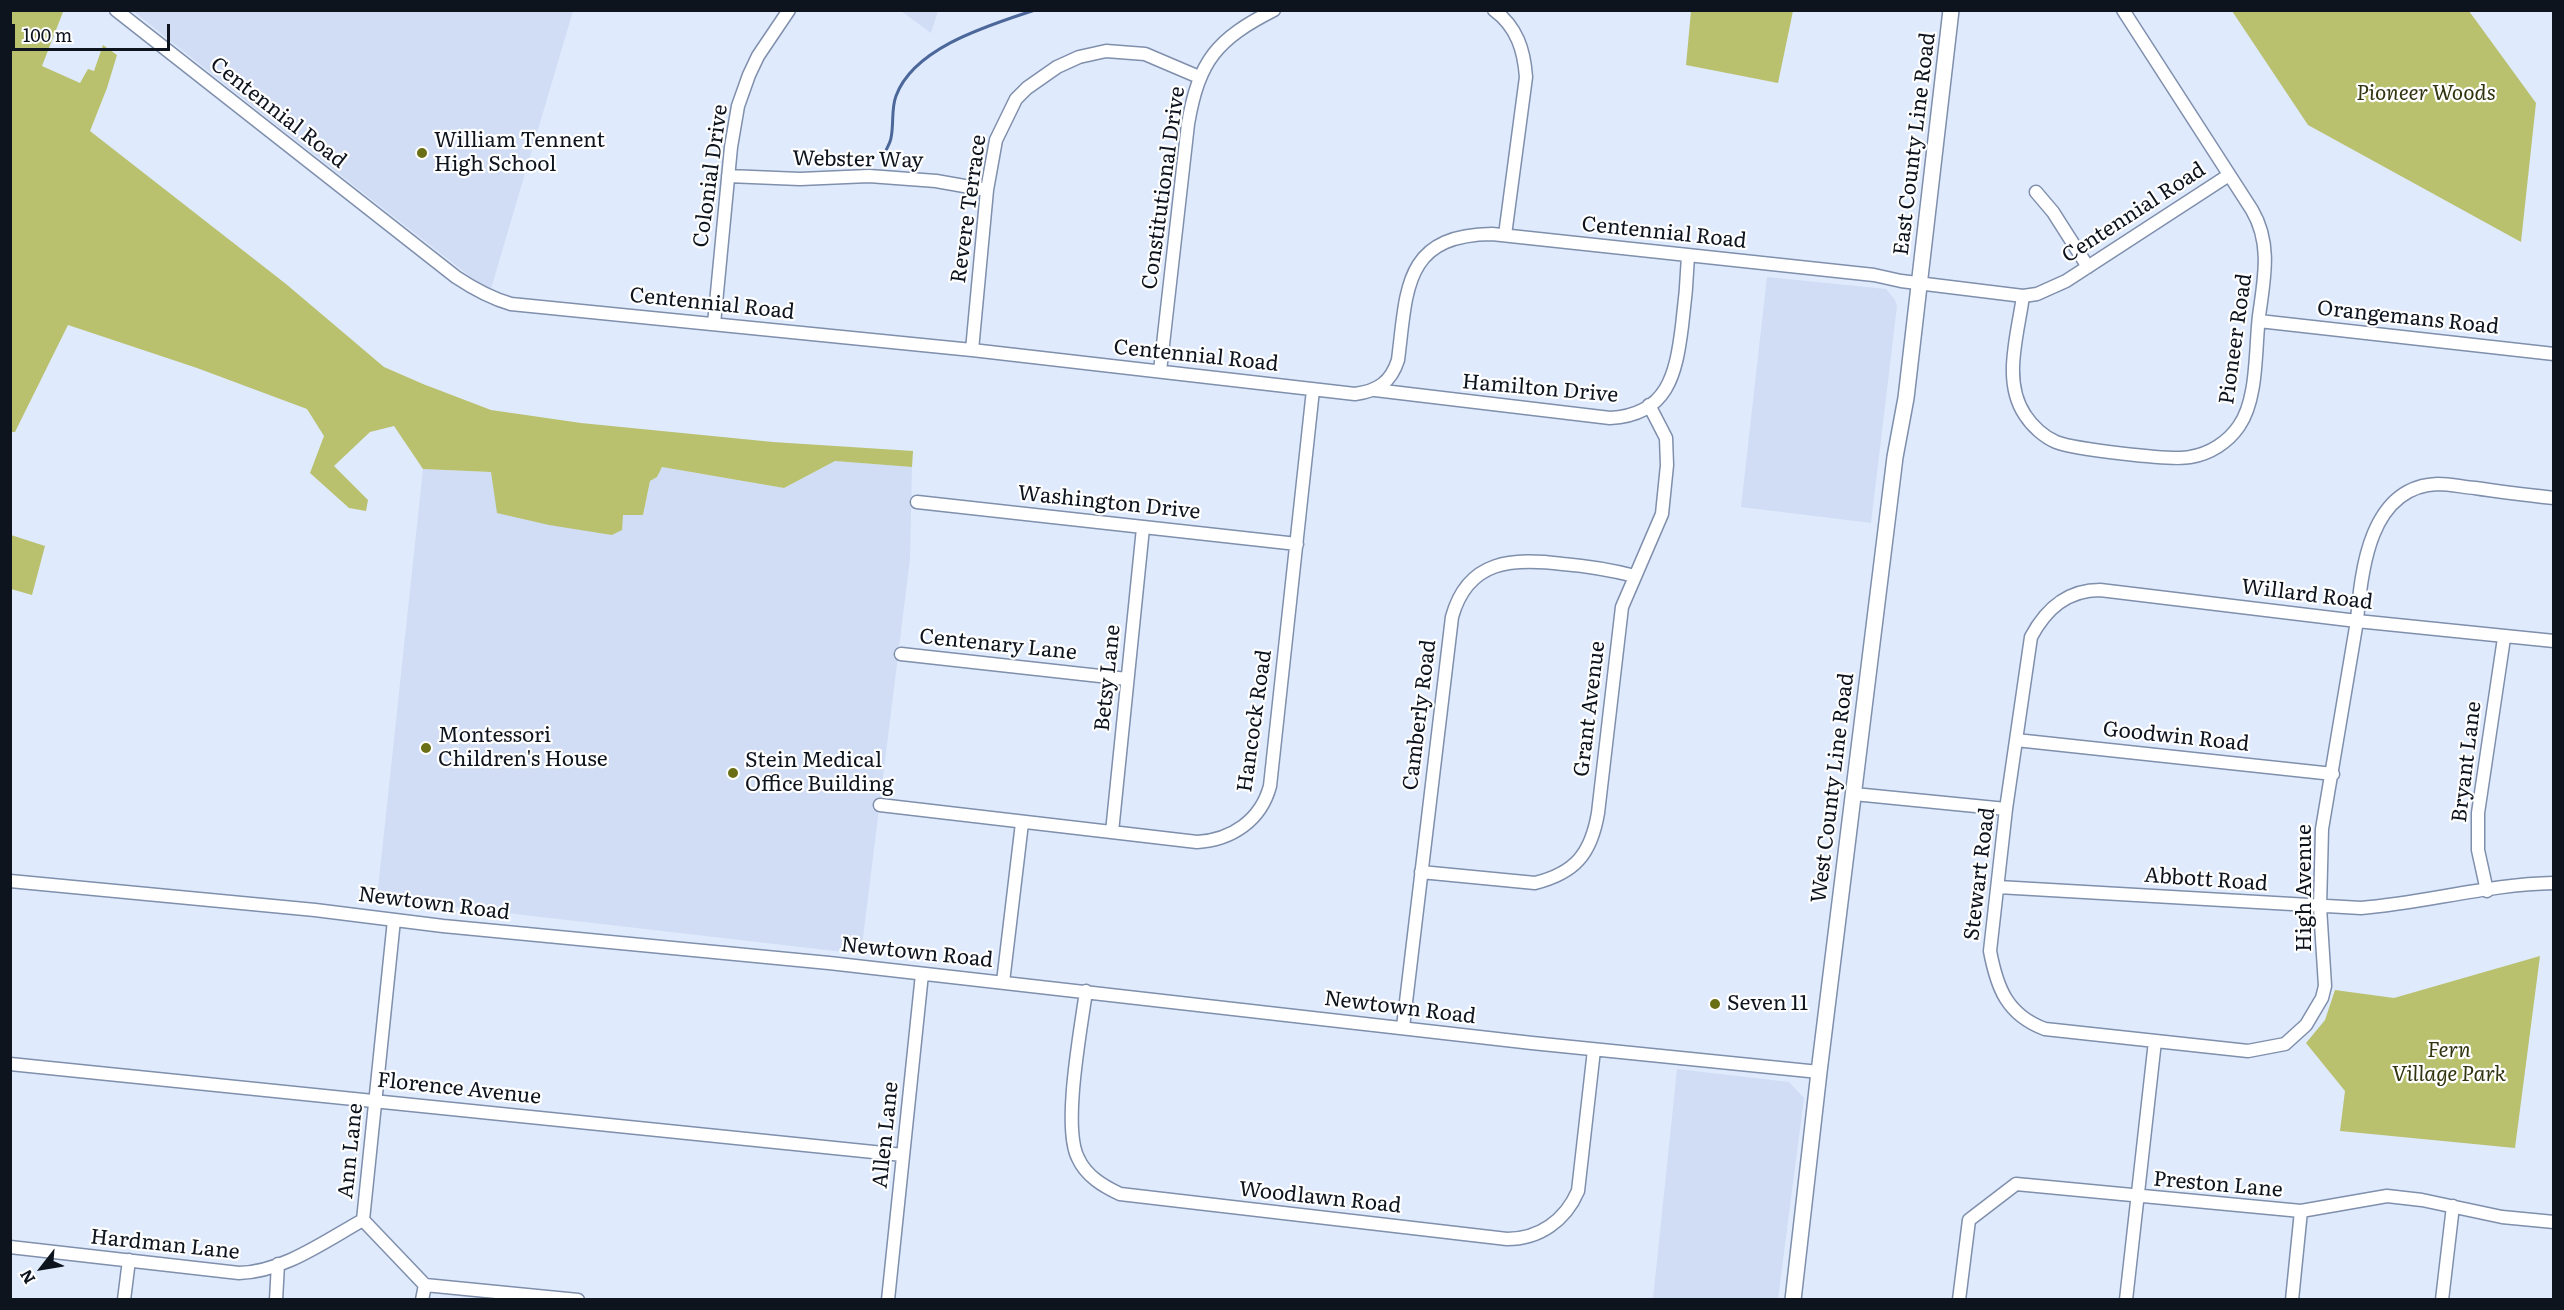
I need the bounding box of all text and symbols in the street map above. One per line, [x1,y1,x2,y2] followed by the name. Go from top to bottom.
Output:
[15,12,172,50] scale bar
[23,21,72,48] text: 100 m
[1889,31,1941,257] street label: East County Line Road
[205,52,351,174] street label: Centennial Road
[2356,81,2496,107] park label: Pioneer Woods
[1137,85,1191,291] street label: Constitutional Drive
[688,103,734,249] street label: Colonial Drive
[434,128,605,178] place label: William Tennent High School
[946,133,992,285] street label: Revere Terrace
[415,146,429,160] marker: William Tennent High School
[792,146,924,174] street label: Webster Way
[2058,157,2210,269] street label: Centennial Road
[1580,212,1748,254] street label: Centennial Road
[2214,272,2258,406] street label: Pioneer Road
[628,283,796,325] street label: Centennial Road
[2316,296,2500,340] street label: Orangemans Road
[1112,335,1280,377] street label: Centennial Road
[1461,370,1619,408] street label: Hamilton Drive
[1016,481,1202,525] street label: Washington Drive
[2240,574,2374,616] street label: Willard Road
[1090,623,1126,733] street label: Betsy Lane
[918,624,1078,666] street label: Centenary Lane
[1398,638,1442,792] street label: Camberly Road
[1569,640,1611,778] street label: Grant Avenue
[1233,648,1277,794] street label: Hancock Road
[1806,671,1860,905] street label: West County Line Road
[2447,700,2487,824] street label: Bryant Lane
[2102,717,2250,757] street label: Goodwin Road
[438,723,608,773] place label: Montessori Children's House
[419,741,433,755] marker: Montessori Children's House
[745,748,894,798] place label: Stein Medical Office Building
[726,766,740,780] marker: Stein Medical Office Building
[1959,806,2001,942] street label: Stewart Road
[2292,824,2318,952] street label: High Avenue
[2143,863,2269,897] street label: Abbott Road
[357,882,511,926] street label: Newtown Road
[840,932,994,974] street label: Newtown Road
[1323,986,1477,1030] street label: Newtown Road
[1727,991,1808,1017] place label: Seven 11
[1708,997,1722,1011] marker: Seven 11
[2392,1038,2506,1088] park label: Fern Village Park
[376,1068,542,1110] street label: Florence Avenue
[868,1080,904,1190] street label: Allen Lane
[333,1102,369,1200] street label: Ann Lane
[2152,1167,2284,1203] street label: Preston Lane
[1238,1177,1402,1219] street label: Woodlawn Road
[89,1225,241,1265] street label: Hardman Lane
[12,1238,72,1298] north arrow
[13,1265,40,1289] text: N

